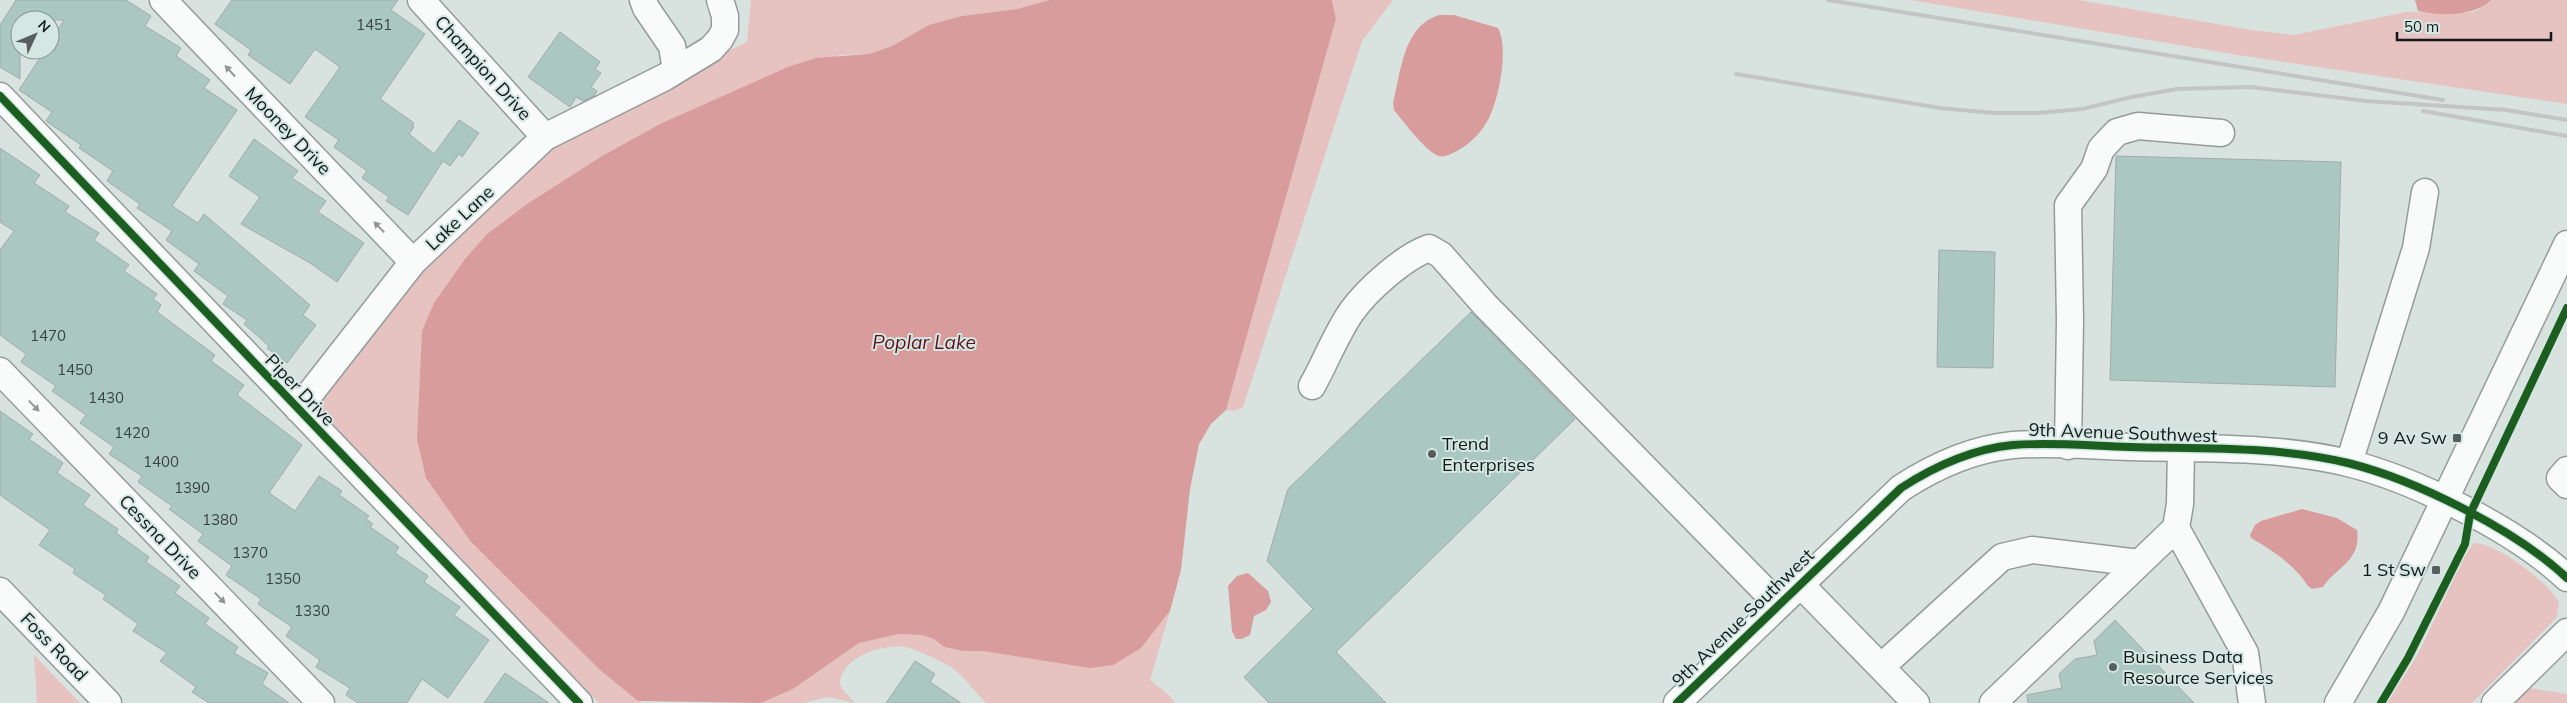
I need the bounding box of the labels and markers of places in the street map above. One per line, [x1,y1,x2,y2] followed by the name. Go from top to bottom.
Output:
[2378,426,2447,449] place label: 9 Av Sw
[1442,432,1535,476] place label: Trend Enterprises
[2451,432,2463,444] marker: 9 Av Sw
[1426,448,1438,460] marker: Trend Enterprises
[2362,558,2426,581] place label: 1 St Sw
[2430,564,2442,576] marker: 1 St Sw
[2123,645,2274,689] place label: Business Data Resource Services
[2107,661,2119,673] marker: Business Data Resource Services

